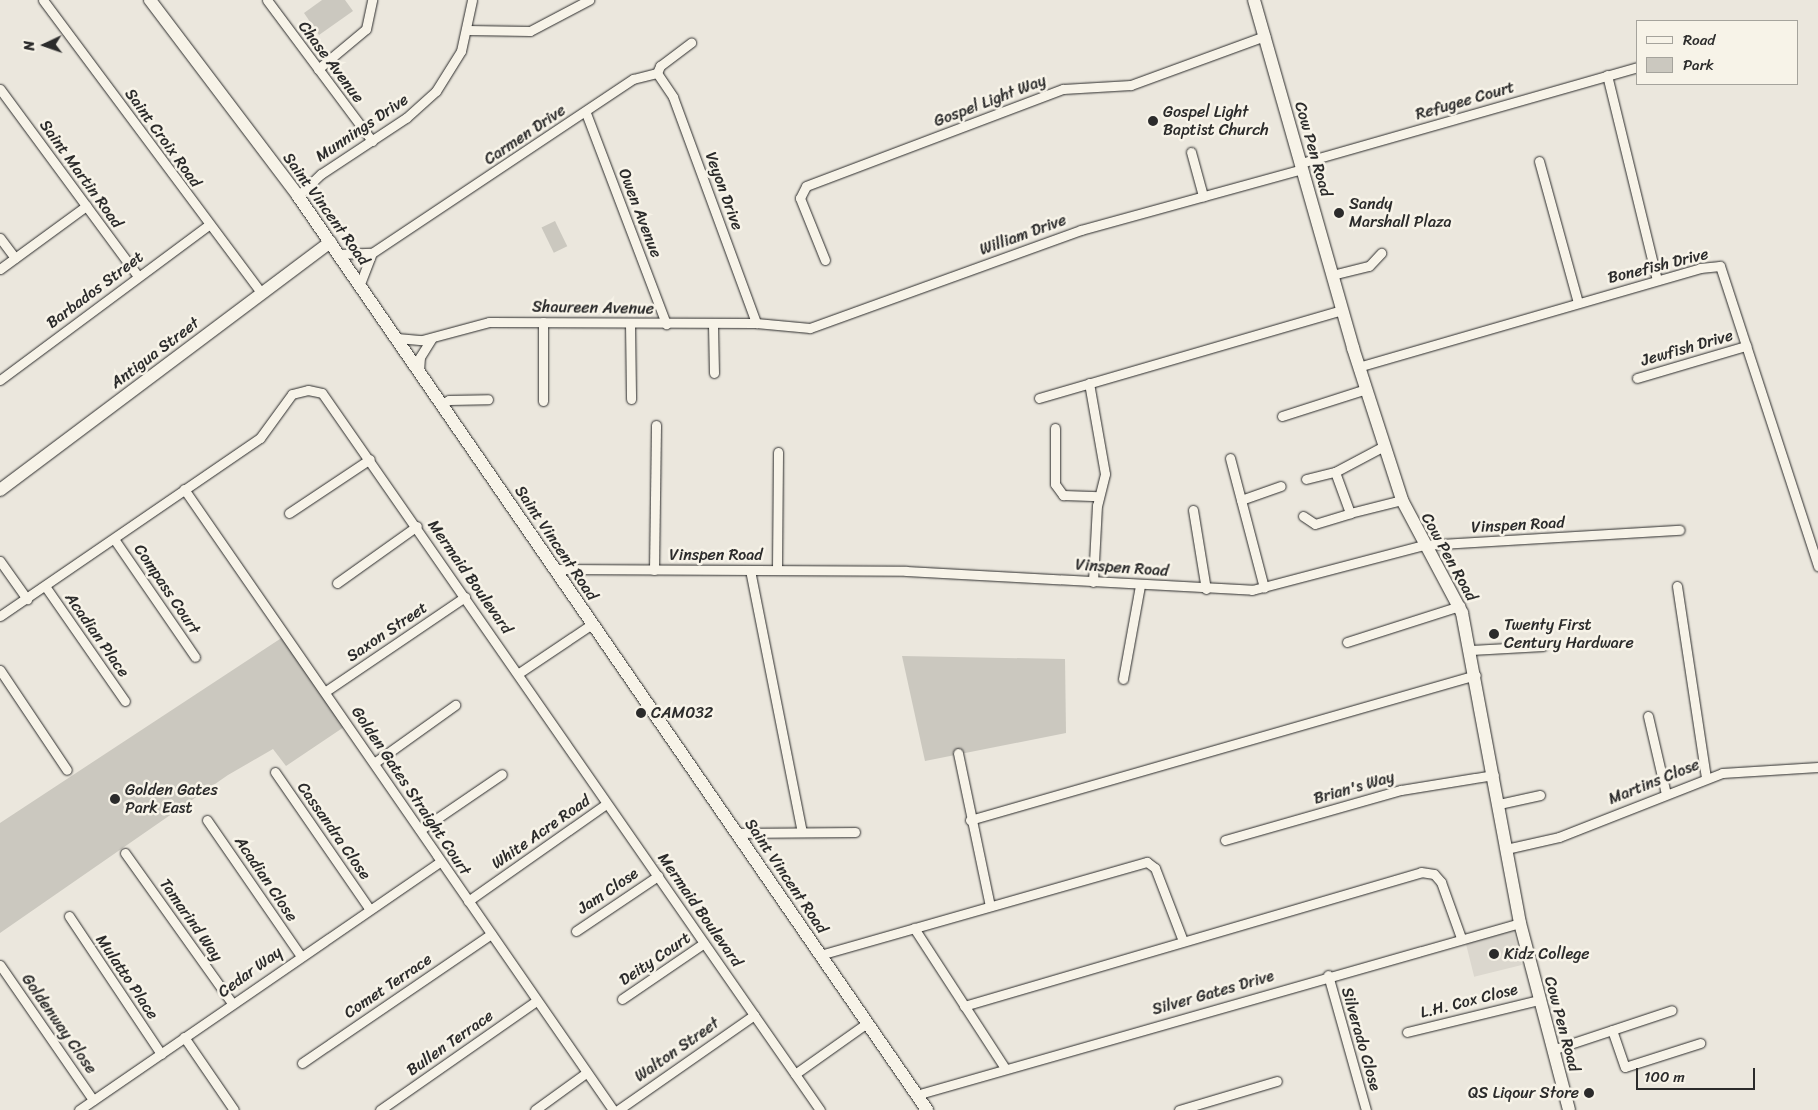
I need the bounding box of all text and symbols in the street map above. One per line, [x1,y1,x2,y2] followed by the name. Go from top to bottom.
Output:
[294,17,368,107] street label: Chase Avenue
[20,20,70,70] north arrow
[1636,20,1798,85] legend
[1683,27,1715,53] text: Road
[17,40,42,51] text: N
[1683,52,1714,78] text: Park
[931,71,1049,131] street label: Gospel Light Way
[1413,78,1517,124] street label: Refugee Court
[121,85,205,191] street label: Saint Croix Road
[312,90,412,166] street label: Munnings Drive
[1290,99,1336,199] street label: Cow Pen Road
[481,101,569,169] street label: Carmen Drive
[1163,102,1269,140] place label: Gospel Light Baptist Church
[1147,115,1159,127] marker: Gospel Light Baptist Church
[35,116,127,232] street label: Saint Martin Road
[279,149,373,269] street label: Saint Vincent Road
[701,149,747,233] street label: Veyon Drive
[614,166,666,260] street label: Owen Avenue
[1349,194,1452,232] place label: Sandy Marshall Plaza
[1333,207,1345,219] marker: Sandy Marshall Plaza
[977,210,1069,260] street label: William Drive
[1606,244,1710,288] street label: Bonefish Drive
[43,248,147,332] street label: Barbados Street
[532,297,654,319] street label: Shaureen Avenue
[107,313,203,393] street label: Antigua Street
[1639,326,1735,370] street label: Jewfish Drive
[510,482,602,604] street label: Saint Vincent Road
[1417,509,1481,605] street label: Cow Pen Road
[1471,513,1565,537] street label: Vinspen Road
[424,516,516,638] street label: Mermaid Boulevard
[130,540,204,638] street label: Compass Court
[669,545,763,565] street label: Vinspen Road
[1075,555,1169,581] street label: Vinspen Road
[61,589,133,681] street label: Acadian Place
[343,598,431,666] street label: Saxon Street
[1504,615,1633,653] place label: Twenty First Century Hardware
[1488,628,1500,640] marker: Twenty First Century Hardware
[347,702,475,880] street label: Golden Gates Straight Court
[651,703,713,723] place label: CAM032
[635,707,647,719] marker: CAM032
[1605,755,1703,809] street label: Martins Close
[1311,767,1397,809] street label: Brian's Way
[293,778,375,884] street label: Cassandra Close
[125,780,218,818] place label: Golden Gates Park East
[488,791,594,873] street label: White Acre Road
[109,793,121,805] marker: Golden Gates Park East
[740,815,832,937] street label: Saint Vincent Road
[231,833,301,925] street label: Acadian Close
[654,849,746,971] street label: Mermaid Boulevard
[574,863,642,919] street label: Jam Close
[155,875,227,965] street label: Tamarind Way
[616,928,694,990] street label: Deity Court
[92,931,162,1023] street label: Mulatto Place
[214,942,286,1002] street label: Cedar Way
[1504,944,1590,964] place label: Kidz College
[1488,948,1500,960] marker: Kidz College
[340,949,436,1023] street label: Comet Terrace
[1150,966,1276,1020] street label: Silver Gates Drive
[17,970,101,1078] street label: Goldenway Close
[1540,974,1584,1074] street label: Cow Pen Road
[1418,979,1520,1023] street label: L.H. Cox Close
[1337,984,1385,1094] street label: Silverado Close
[403,1006,497,1080] street label: Bullen Terrace
[631,1014,723,1086] street label: Walton Street
[1638,1058,1757,1090] scale bar
[1644,1064,1685,1090] text: 100 m
[1467,1083,1579,1103] place label: QS Liqour Store
[1583,1087,1595,1099] marker: QS Liqour Store

